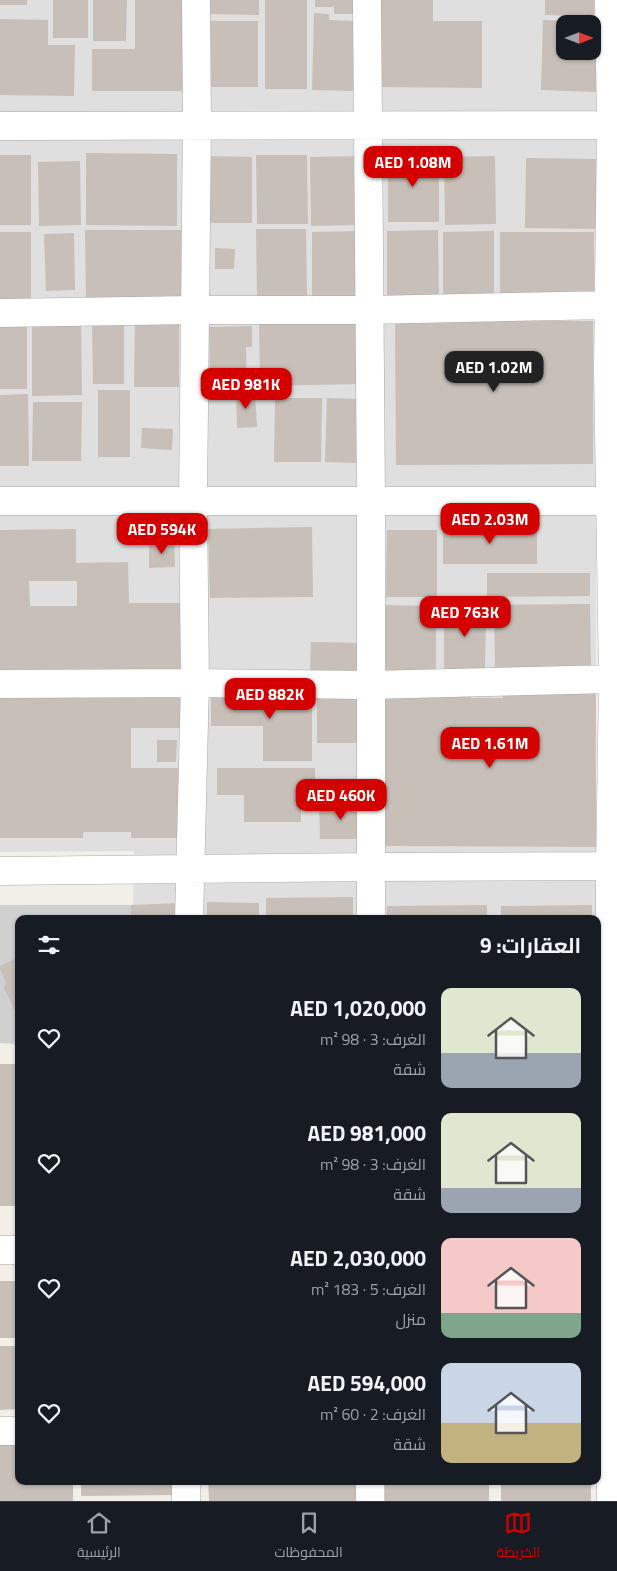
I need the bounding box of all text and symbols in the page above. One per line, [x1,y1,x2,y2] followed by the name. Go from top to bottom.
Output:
[556,15,601,60] north arrow
[556,15,601,60] map controls
[356,146,470,188] pin: AED 1.08M
[375,150,451,174] text: AED 1.08M
[437,350,551,393] pin: AED 1.02M
[456,355,532,379] text: AED 1.02M
[194,368,298,410] pin: AED 981K
[212,372,280,396] text: AED 981K
[433,502,547,545] pin: AED 2.03M
[452,507,528,531] text: AED 2.03M
[110,512,214,555] pin: AED 594K
[128,517,196,541] text: AED 594K
[413,596,517,638] pin: AED 763K
[431,600,499,624] text: AED 763K
[218,678,322,720] pin: AED 882K
[236,682,304,706] text: AED 882K
[433,726,547,769] pin: AED 1.61M
[452,731,528,755] text: AED 1.61M
[289,778,393,821] pin: AED 460K
[307,783,375,807] text: AED 460K
[480,929,581,961] text: العقارات: 9
[35,931,63,959] icon: filters
[290,992,426,1024] text: AED 1,020,000
[481,1008,541,1068] icon: home
[35,1024,63,1052] icon: heart
[320,1027,426,1051] text: الغرف: 3 · 98 m²
[393,1057,426,1081] text: شقة
[308,1117,426,1149] text: AED 981,000
[481,1133,541,1193] icon: home
[35,1149,63,1177] icon: heart
[320,1152,426,1176] text: الغرف: 3 · 98 m²
[393,1182,426,1206] text: شقة
[290,1242,426,1274] text: AED 2,030,000
[481,1258,541,1318] icon: home
[35,1274,63,1302] icon: heart
[311,1277,426,1301] text: الغرف: 5 · 183 m²
[396,1307,426,1331] text: منزل
[308,1367,426,1399] text: AED 594,000
[481,1383,541,1443] icon: home
[35,1399,63,1427] icon: heart
[320,1402,426,1426] text: الغرف: 2 · 60 m²
[393,1432,426,1456] text: شقة
[77,1509,121,1565] tab: الرئيسية
[275,1509,343,1565] tab: المحفوظات
[496,1509,540,1565] tab: الخريطة

